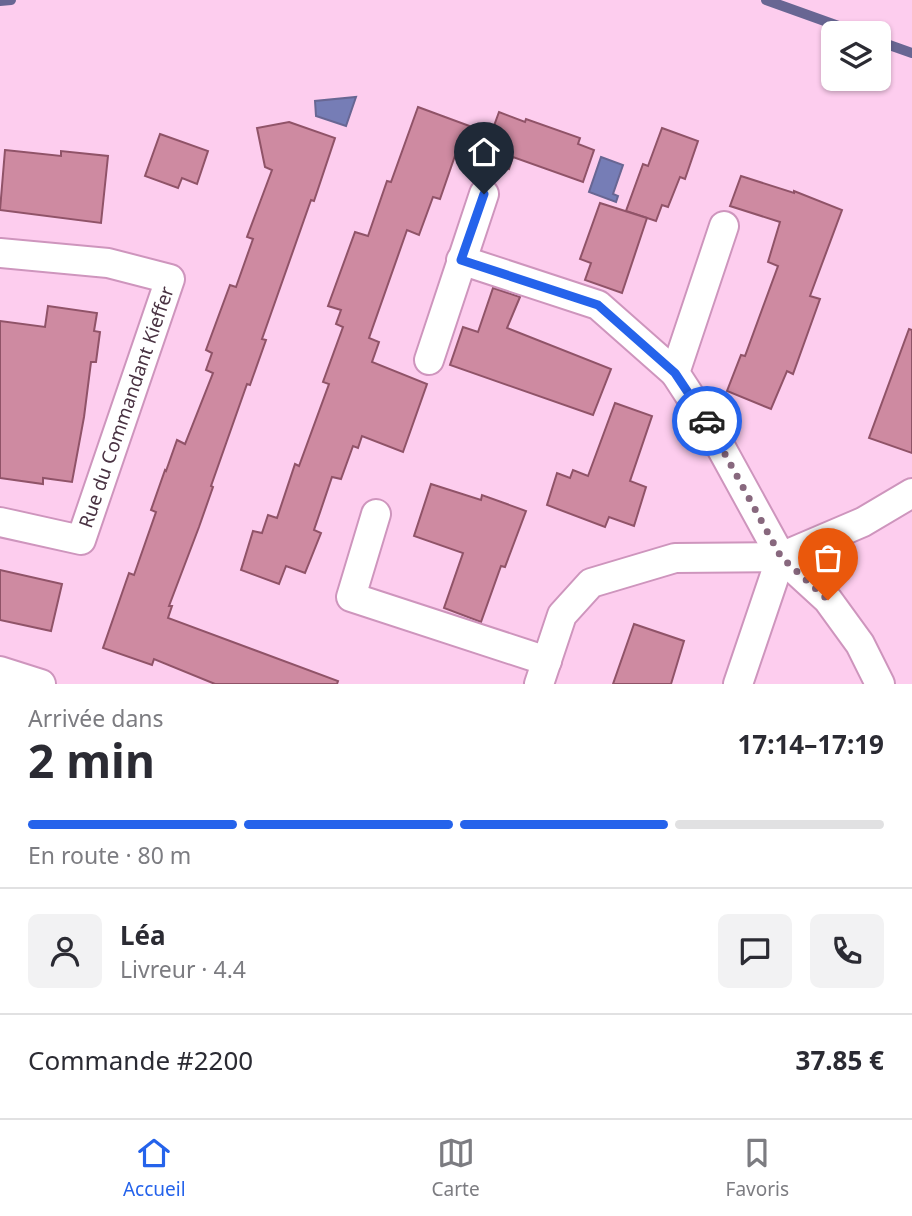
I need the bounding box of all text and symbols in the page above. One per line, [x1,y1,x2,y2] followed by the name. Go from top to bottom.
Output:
[821,21,891,91] map controls
[821,21,891,91] button: layers
[454,122,514,194] pin
[465,133,503,171] icon: home
[72,283,180,531] street label: Rue du Commandant Kieffer
[672,386,742,456] courier
[688,402,726,440] icon: car
[798,528,858,600] pin
[809,539,847,577] icon: bag
[28,702,164,734] text: Arrivée dans
[737,726,884,762] text: 17:14–17:19
[28,729,155,791] text: 2 min
[28,839,191,871] text: En route · 80 m
[28,914,102,988] button: person
[718,914,792,988] button: chat
[810,914,884,988] button: phone
[120,917,166,953] text: Léa
[120,953,246,985] text: Livreur · 4.4
[28,1042,253,1078] text: Commande #2200
[796,1042,884,1078] text: 37.85 €
[123,1134,186,1202] tab: Accueil
[432,1134,480,1202] tab: Carte
[726,1134,789,1202] tab: Favoris

